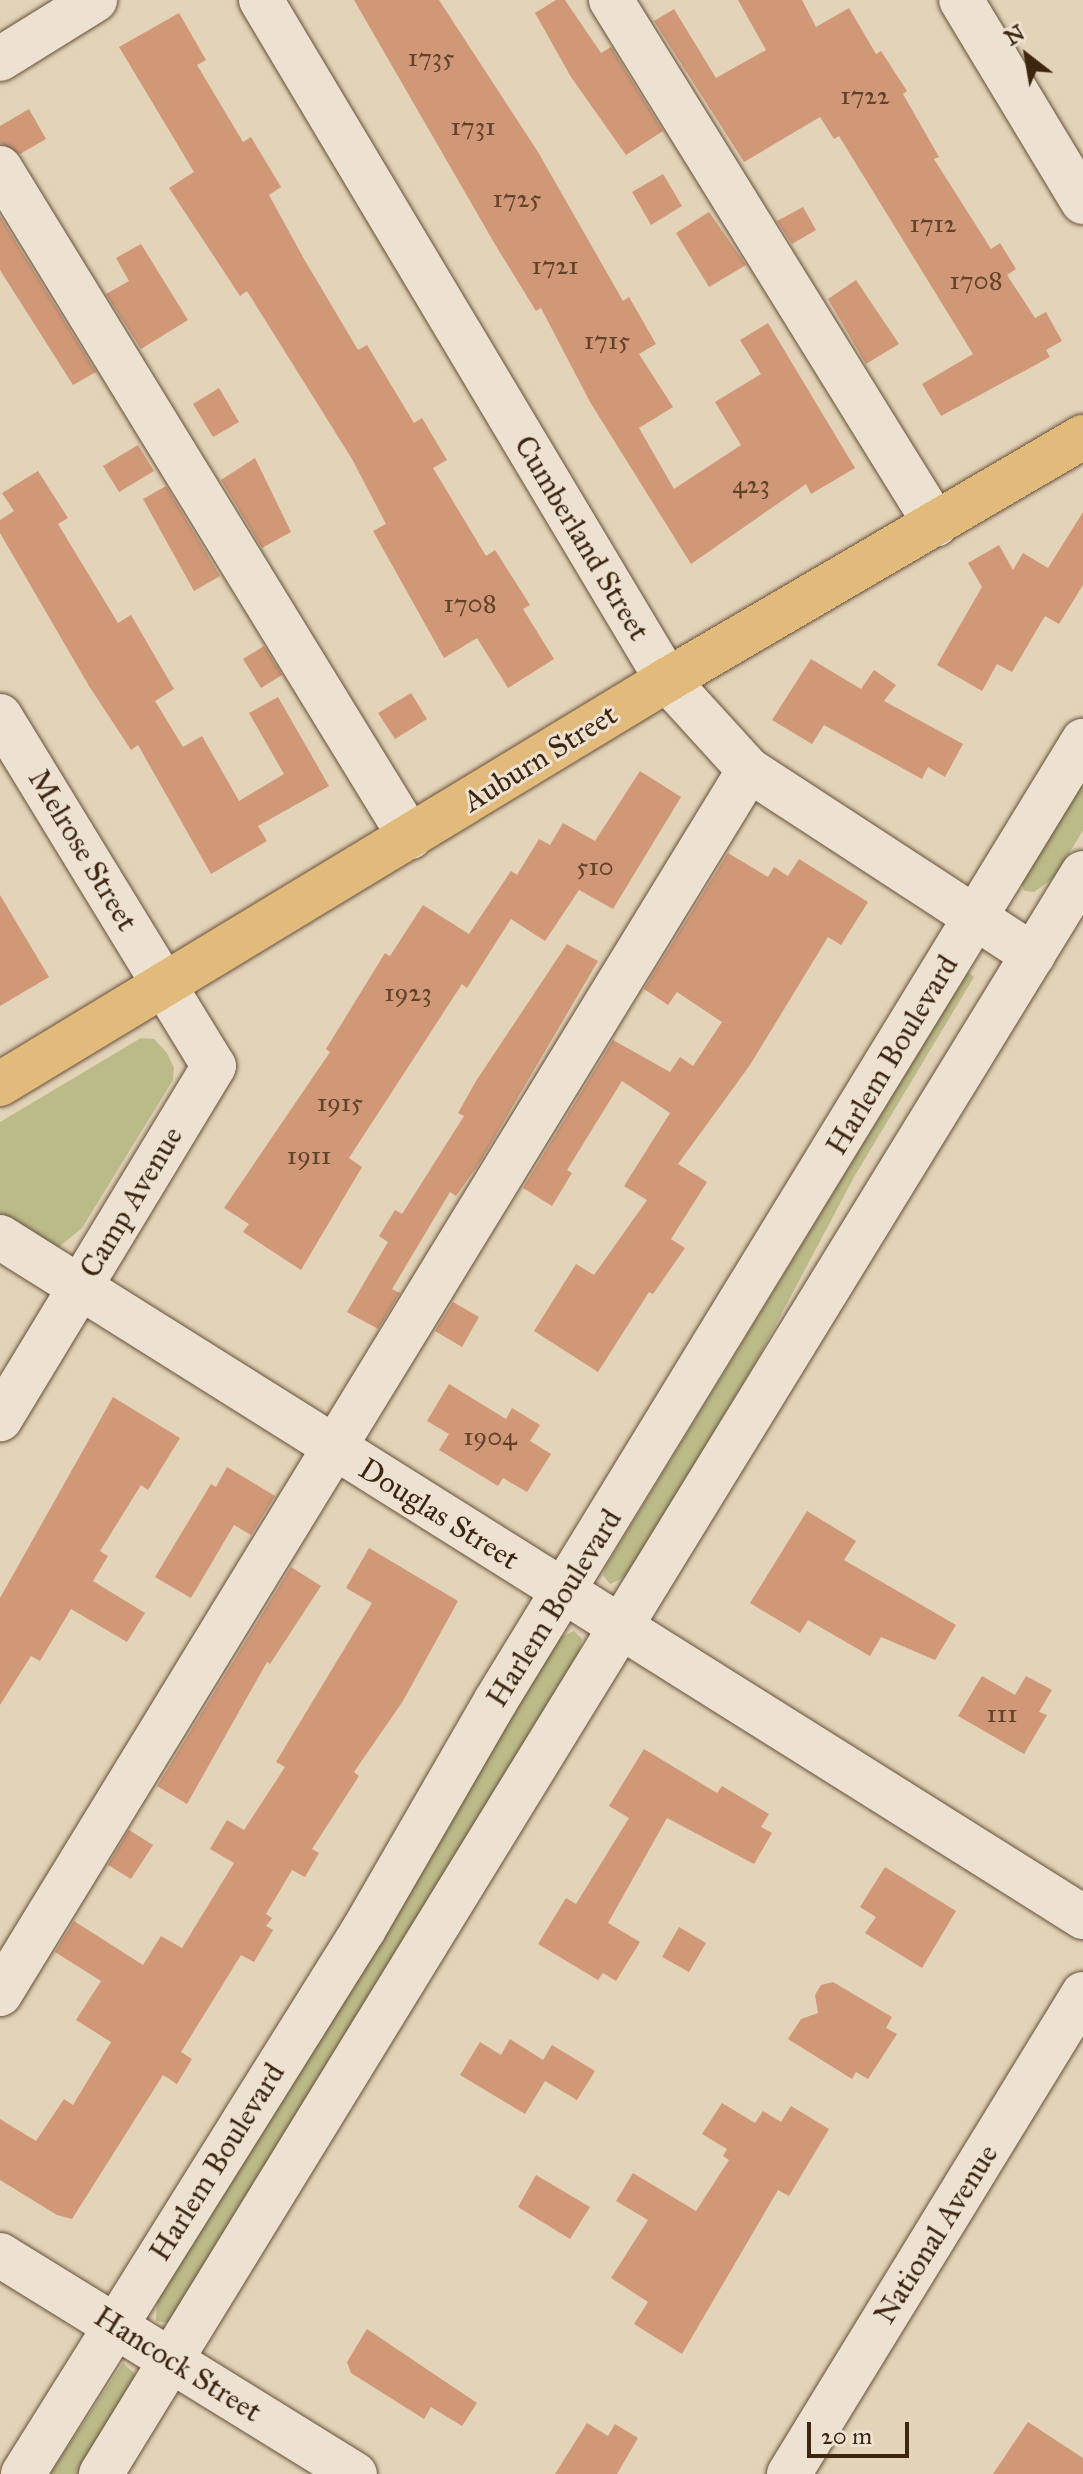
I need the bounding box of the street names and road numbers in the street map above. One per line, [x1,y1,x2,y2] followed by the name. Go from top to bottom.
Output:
[507,429,657,647] street label: Cumberland Street
[456,696,624,820] street label: Auburn Street
[21,763,145,937] street label: Melrose Street
[818,949,966,1161] street label: Harlem Boulevard
[72,1120,190,1284] street label: Camp Avenue
[352,1451,526,1577] street label: Douglas Street
[479,1502,629,1714] street label: Harlem Boulevard
[142,2056,292,2268] street label: Harlem Boulevard
[866,2138,1006,2330] street label: National Avenue
[88,2298,268,2430] street label: Hancock Street

